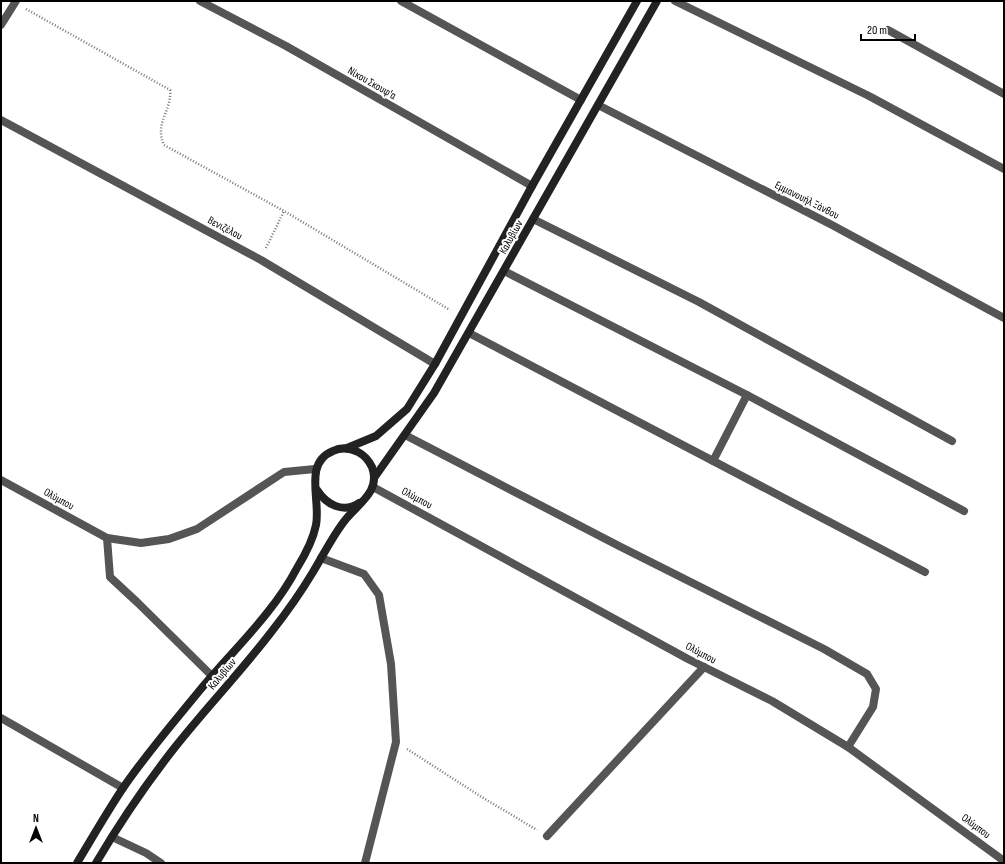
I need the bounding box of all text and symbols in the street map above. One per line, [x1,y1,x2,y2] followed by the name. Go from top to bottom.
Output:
[861,16,915,42] scale bar
[867,23,887,38] text: 20 m
[345,64,399,102] street label: Νίκου Σκουφ'α
[773,178,842,222] street label: Εμμανουήλ Ξάνθου
[205,214,245,243] street label: Βενιζέλου
[496,217,526,256] street label: Καλυβίων
[41,485,77,513] street label: Ολύμπου
[399,485,435,512] street label: Ολύμπου
[683,640,719,667] street label: Ολύμπου
[205,655,239,692] street label: Καλυβίων
[16,808,56,848] north arrow
[959,811,993,841] street label: Ολύμπου
[33,812,39,825] text: N

